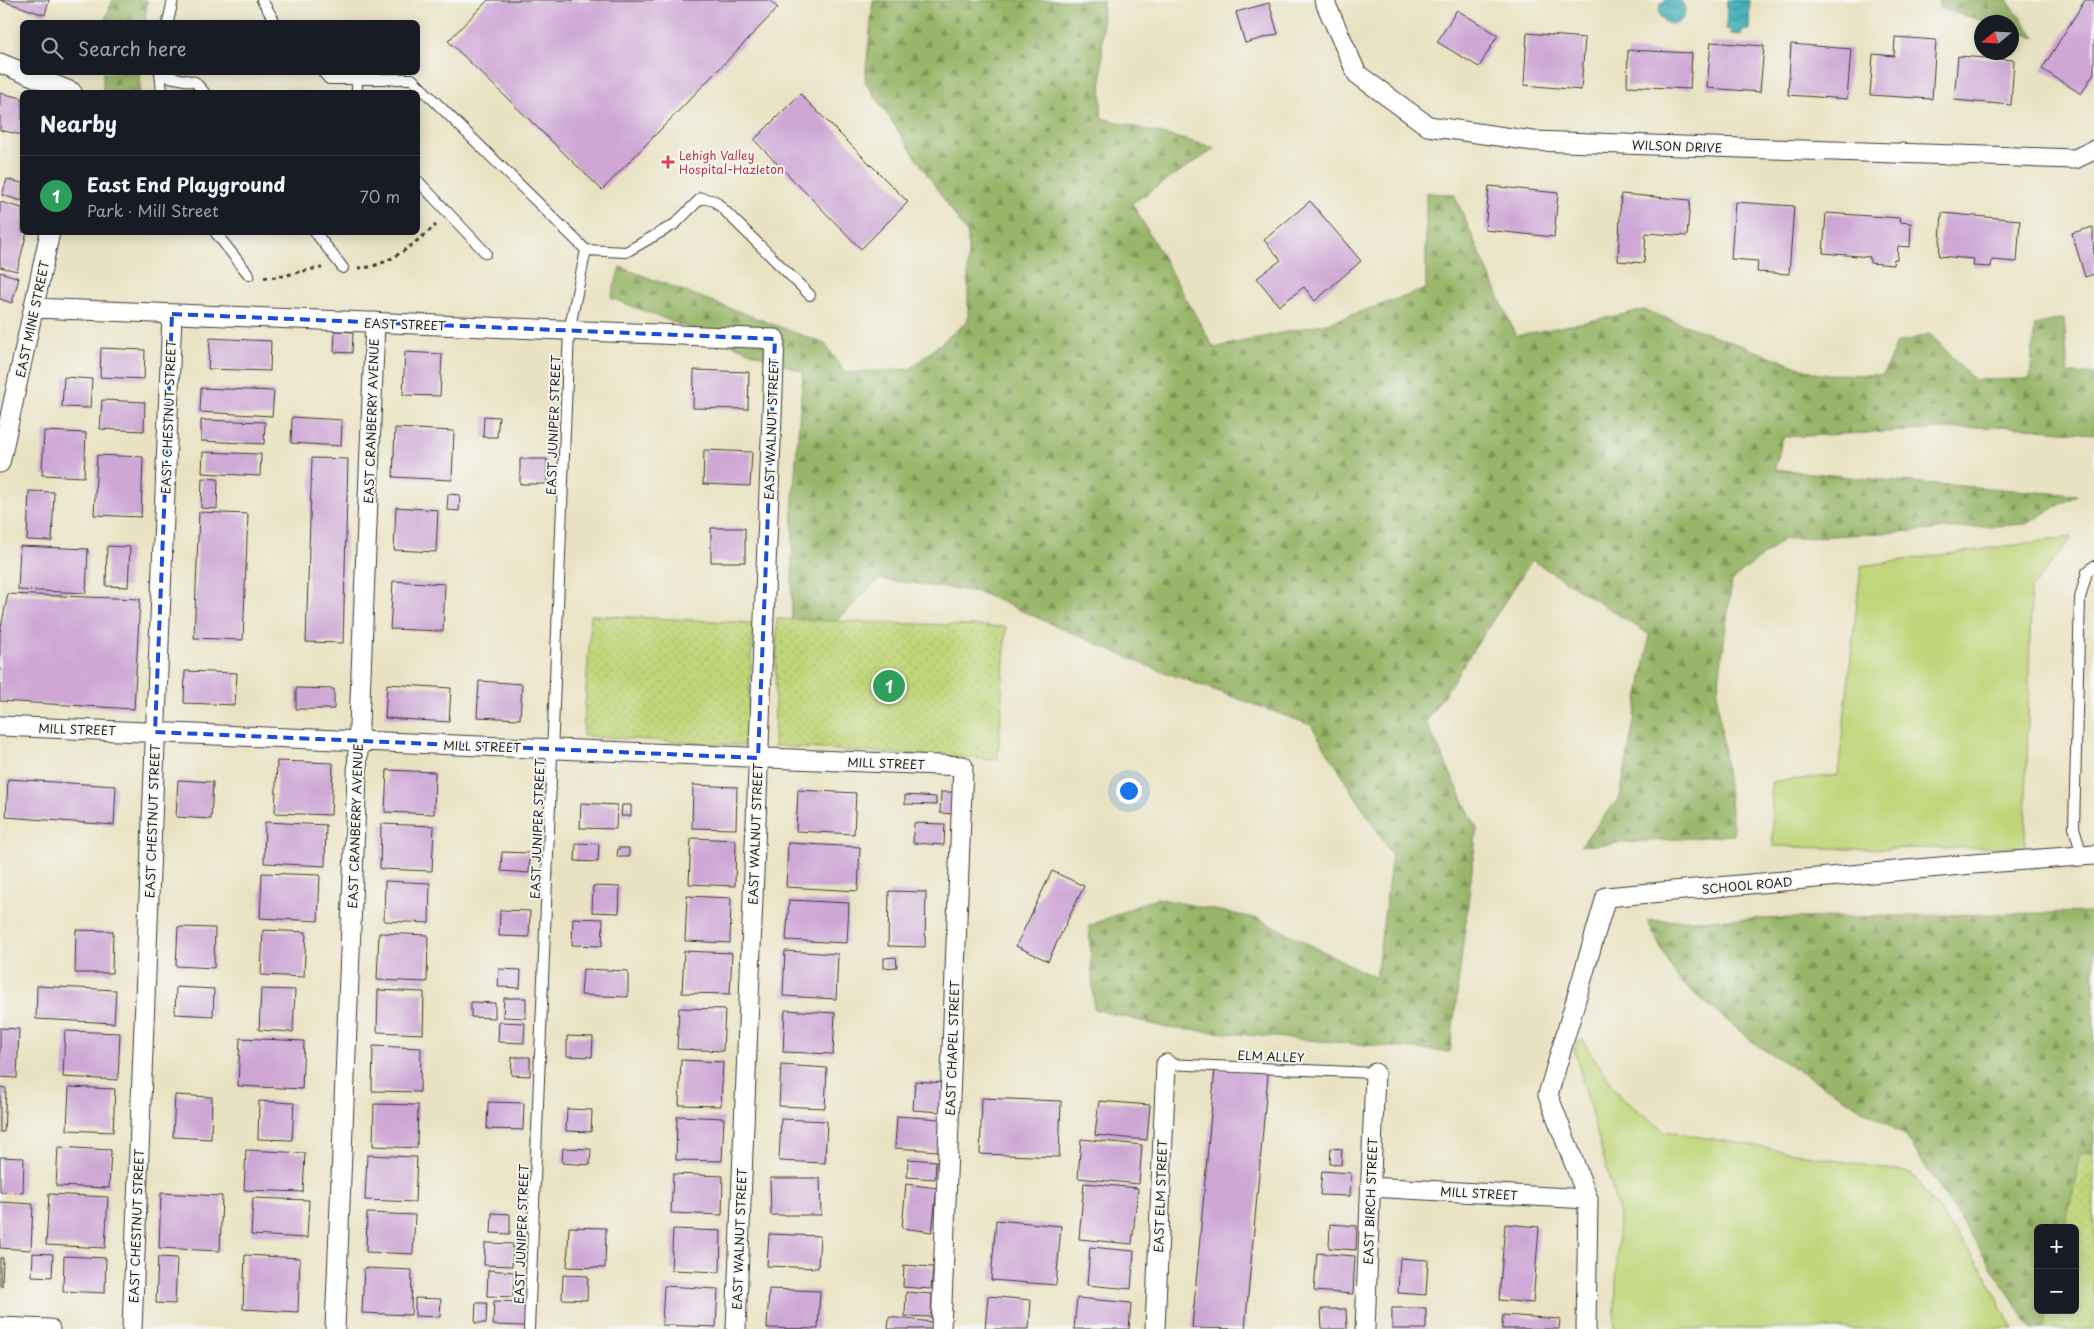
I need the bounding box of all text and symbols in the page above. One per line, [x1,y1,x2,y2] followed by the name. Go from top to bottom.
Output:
[1974,15,2019,60] north arrow
[20,20,420,75] search box
[38,34,66,62] icon: search
[78,34,187,62] text: Search here
[40,107,117,139] text: Nearby
[1632,135,1722,157] street label: WILSON DRIVE
[679,146,784,178] place label: Lehigh Valley Hospital-Hazleton
[661,155,675,169] marker: Lehigh Valley Hospital-Hazleton
[87,170,285,198] text: East End Playground
[52,184,60,208] text: 1
[360,184,400,208] text: 70 m
[87,198,219,222] text: Park · Mill Street
[11,258,53,379] street label: EAST MINE STREET
[364,314,447,334] street label: EAST STREET
[359,338,383,504] street label: EAST CRANBERRY AVENUE
[156,339,180,494] street label: EAST CHESTNUT STREET
[542,354,564,495] street label: EAST JUNIPER STREET
[760,357,782,500] street label: EAST WALNUT STREET
[873,667,905,705] pin: 1
[38,719,117,739] street label: MILL STREET
[443,736,522,756] street label: MILL STREET
[140,743,164,898] street label: EAST CHESTNUT STREET
[343,743,367,909] street label: EAST CRANBERRY AVENUE
[847,753,926,773] street label: MILL STREET
[526,758,548,899] street label: EAST JUNIPER STREET
[744,762,766,905] street label: EAST WALNUT STREET
[1116,778,1142,804] your location
[1701,872,1793,898] street label: SCHOOL ROAD
[941,979,963,1116] street label: EAST CHAPEL STREET
[1237,1046,1305,1066] street label: ELM ALLEY
[1359,1136,1381,1265] street label: EAST BIRCH STREET
[1149,1138,1171,1253] street label: EAST ELM STREET
[124,1148,148,1303] street label: EAST CHESTNUT STREET
[510,1163,532,1304] street label: EAST JUNIPER STREET
[728,1167,750,1310] street label: EAST WALNUT STREET
[1440,1182,1519,1204] street label: MILL STREET
[2034,1224,2079,1314] map controls
[2034,1224,2079,1269] button: +
[2034,1269,2079,1314] button: −

